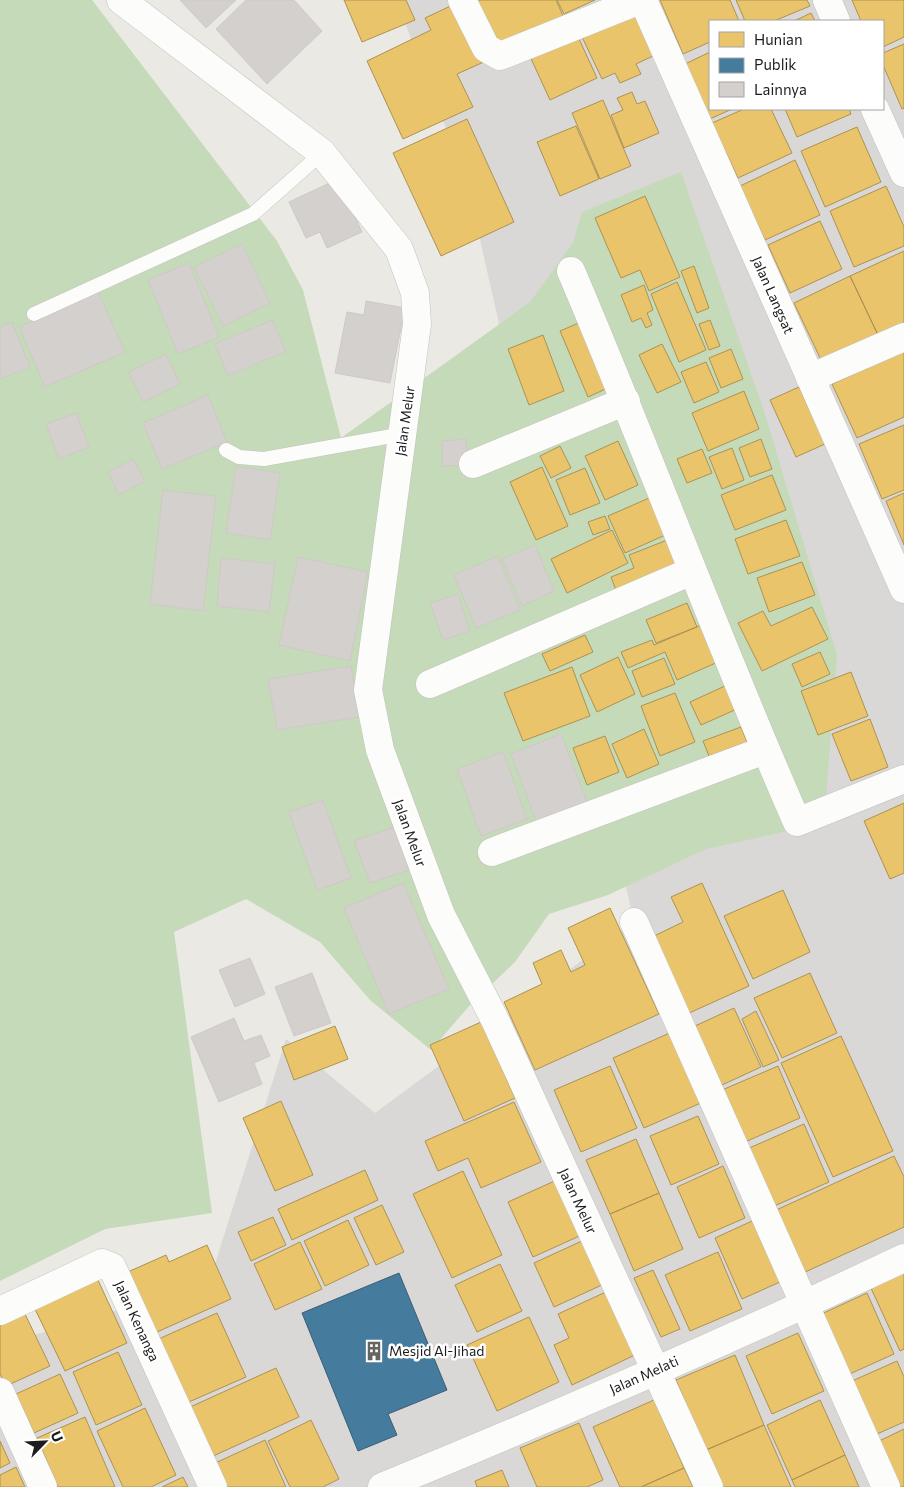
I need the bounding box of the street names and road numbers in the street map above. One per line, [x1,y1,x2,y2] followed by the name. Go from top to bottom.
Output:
[749,253,798,337] street label: Jalan Langsat
[391,384,418,457] street label: Jalan Melur
[390,797,431,869] street label: Jalan Melur
[556,1165,601,1237] street label: Jalan Melur
[111,1278,164,1364] street label: Jalan Kenanga
[607,1352,681,1397] street label: Jalan Melati

